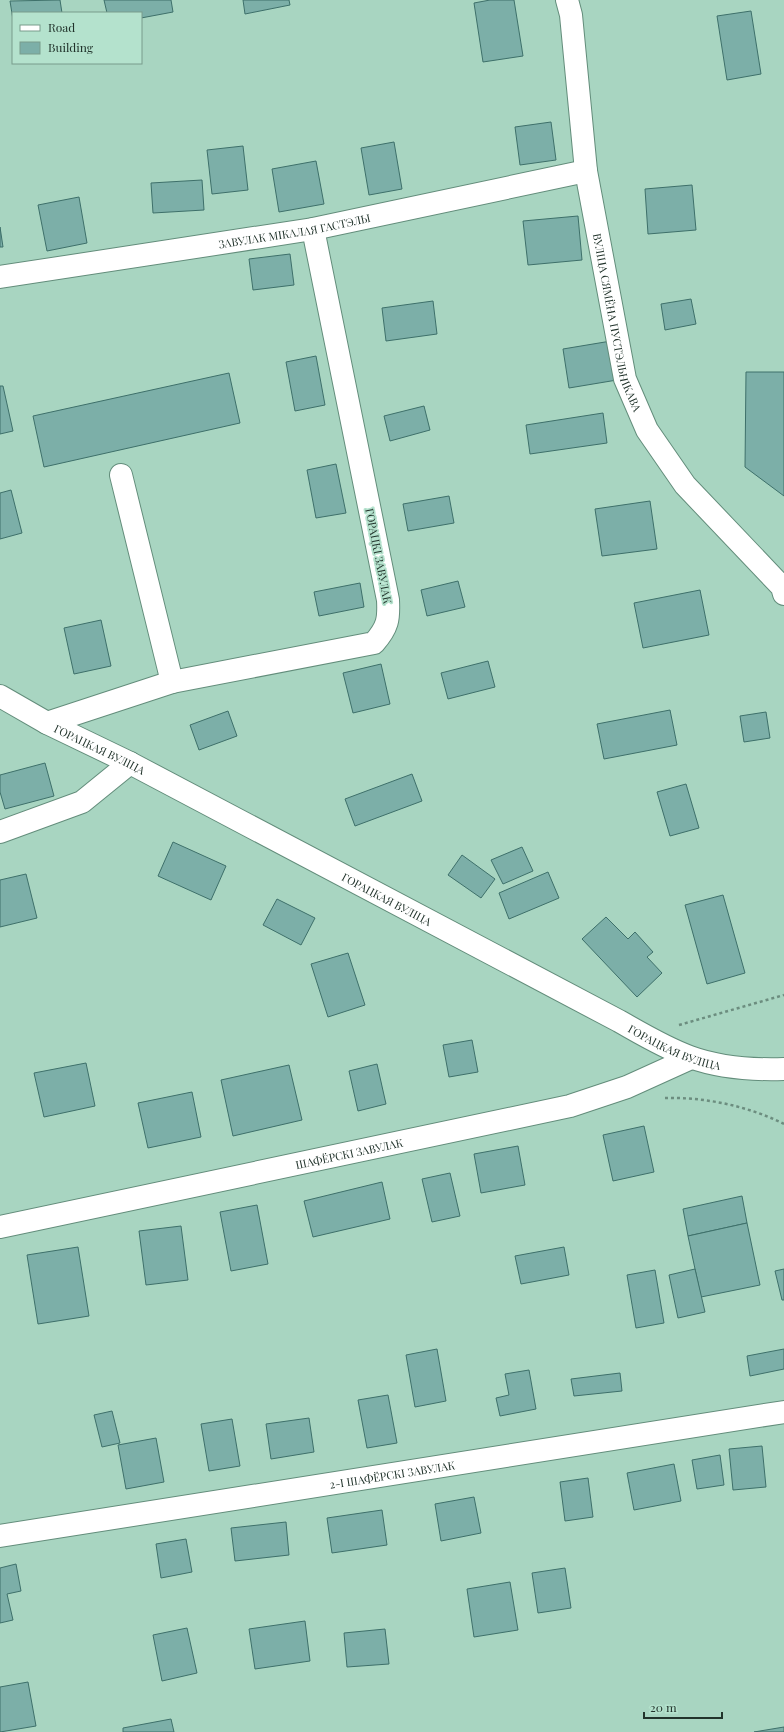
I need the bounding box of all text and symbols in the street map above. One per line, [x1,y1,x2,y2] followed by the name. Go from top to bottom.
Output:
[12,12,142,64] legend
[48,19,75,35] text: Road
[48,39,94,55] text: Building
[217,209,372,251] street label: ЗАВУЛАК МІКАЛАЯ ГАСТЭЛЫ
[590,232,646,414] street label: ВУЛІЦА СЯМЁНА ПУСТЭЛЬНІКАВА
[362,507,396,606] street label: ГОРАЦКІ ЗАВУЛАК
[52,720,148,777] street label: ГОРАЦКАЯ ВУЛІЦА
[340,869,435,928] street label: ГОРАЦКАЯ ВУЛІЦА
[626,1020,722,1073] street label: ГОРАЦКАЯ ВУЛІЦА
[294,1134,405,1172] street label: ШАФЁРСКІ ЗАВУЛАК
[328,1457,457,1491] street label: 2-І ШАФЁРСКІ ЗАВУЛАК
[644,1694,722,1720] scale bar
[650,1699,677,1715] text: 20 m

